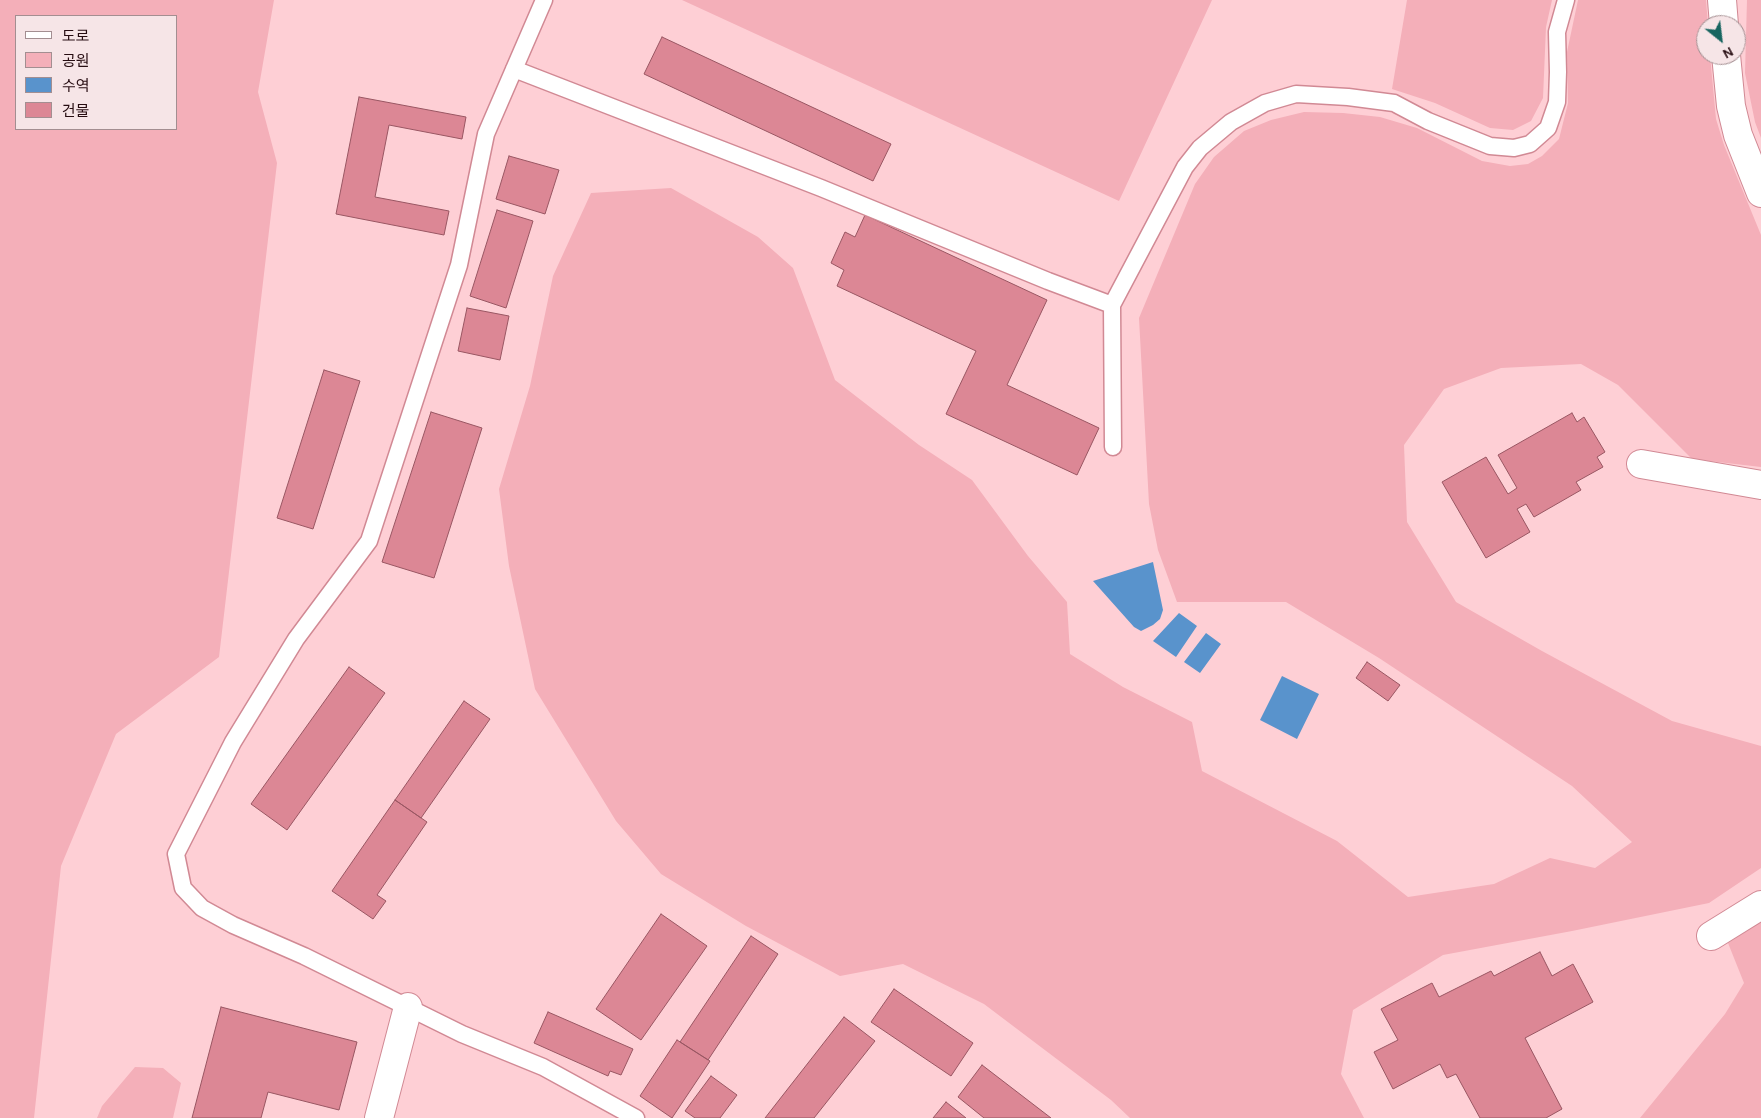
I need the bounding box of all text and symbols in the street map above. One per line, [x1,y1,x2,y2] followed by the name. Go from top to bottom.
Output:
[15,15,178,130] legend
[1696,15,1746,65] north arrow
[62,27,90,45] text: 도로
[1720,43,1737,63] text: N
[62,52,90,70] text: 공원
[62,77,90,95] text: 수역
[62,102,90,120] text: 건물

